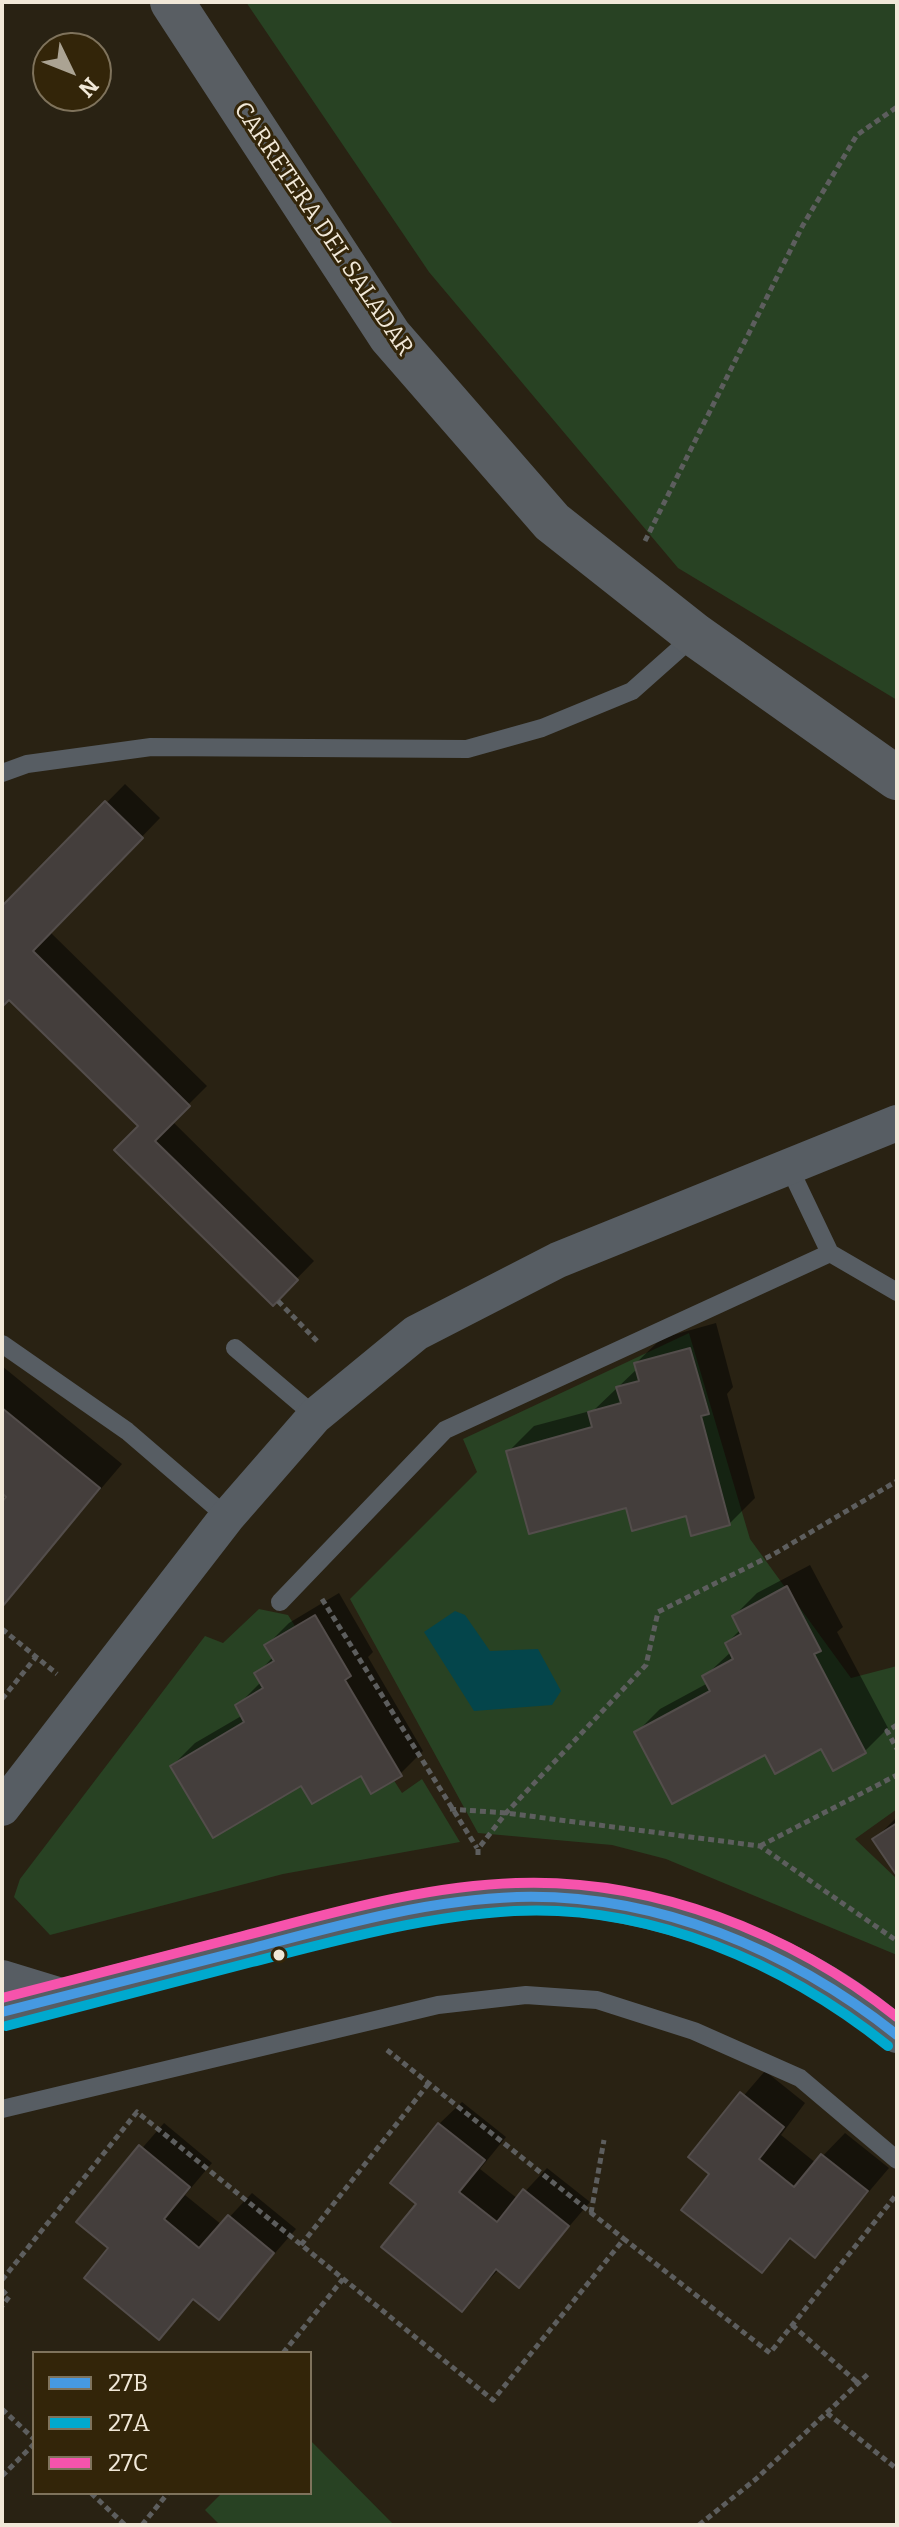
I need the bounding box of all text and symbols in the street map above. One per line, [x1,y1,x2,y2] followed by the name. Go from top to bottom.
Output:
[32,32,112,112] north arrow
[73,72,104,103] text: N
[227,97,419,361] street label: CARRETERA DEL SALADAR
[271,1947,287,1963] unlabelled marker
[32,2351,312,2495] legend
[108,2369,148,2397] text: 27B
[108,2409,150,2437] text: 27A
[108,2449,148,2477] text: 27C

